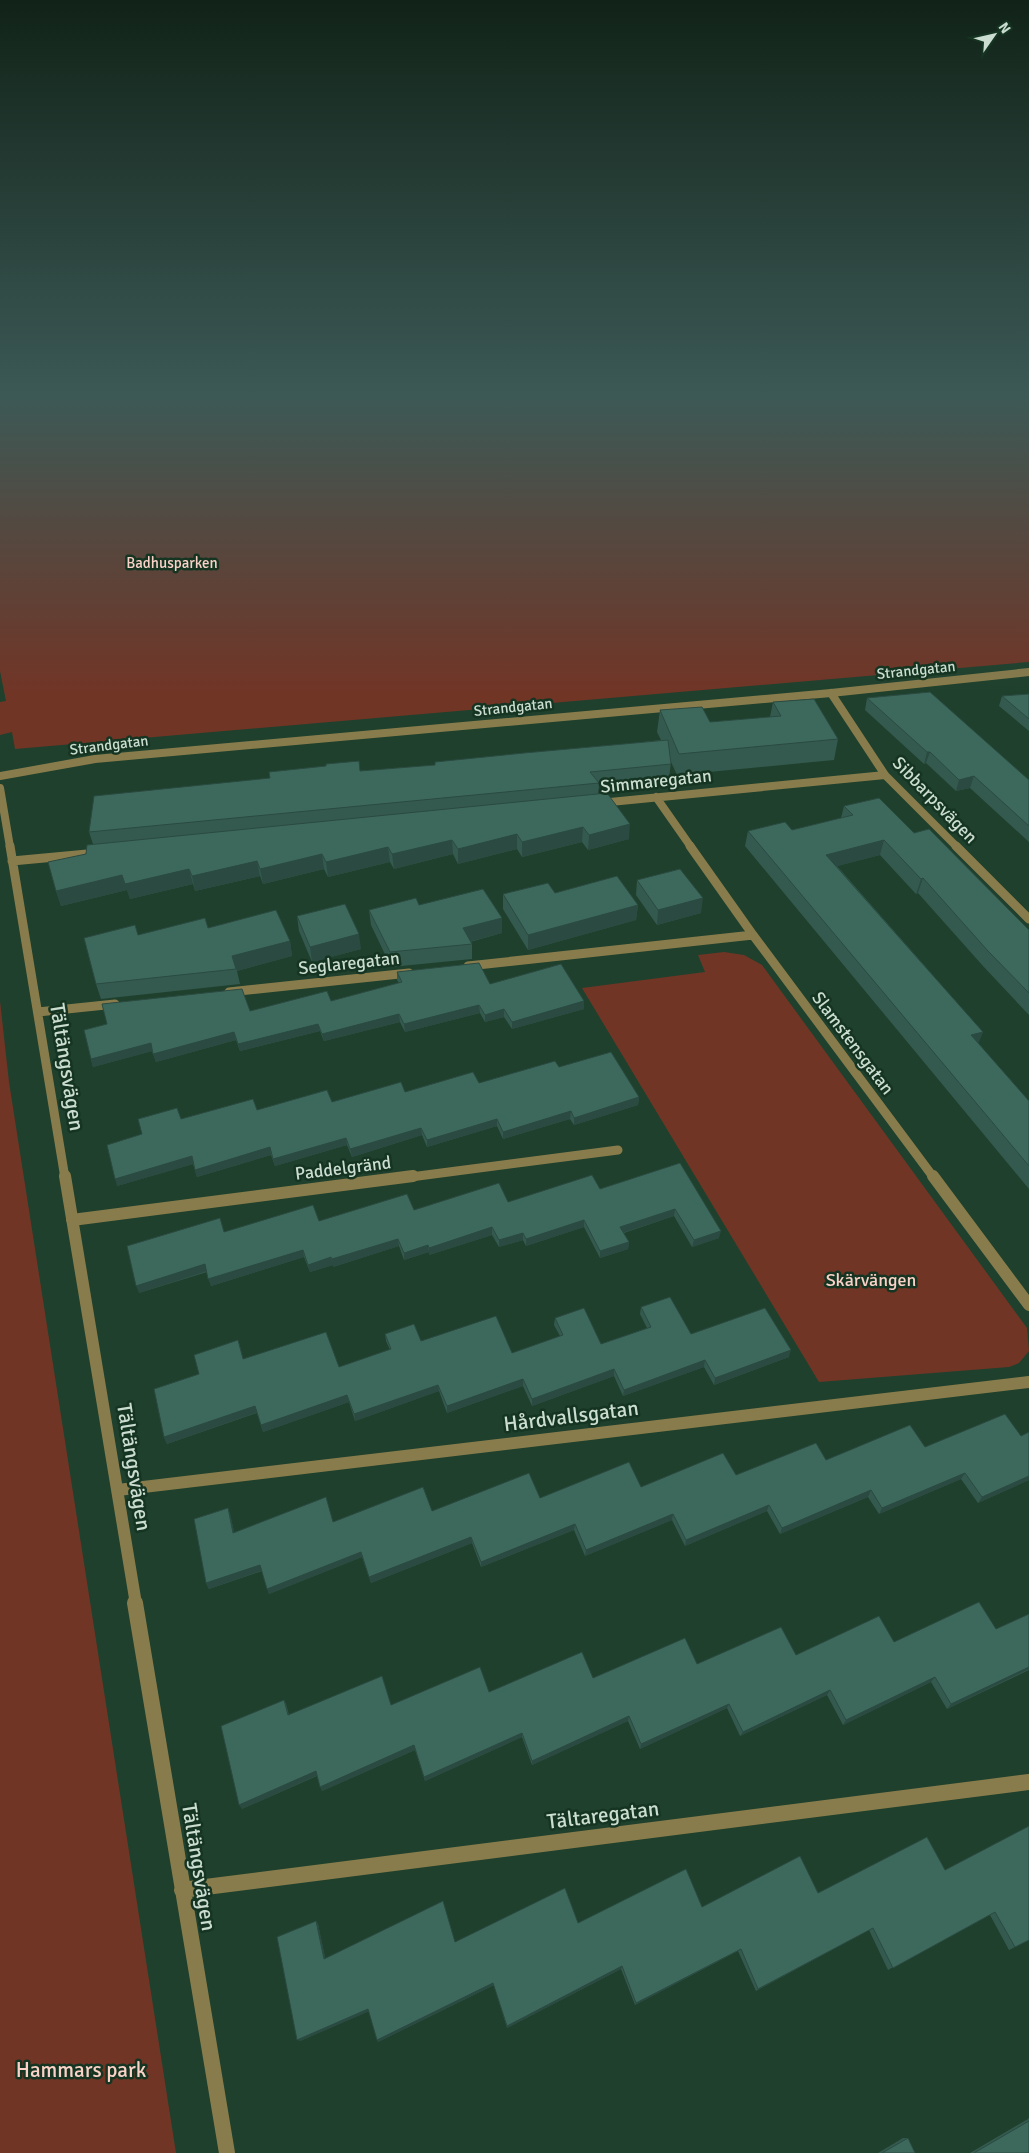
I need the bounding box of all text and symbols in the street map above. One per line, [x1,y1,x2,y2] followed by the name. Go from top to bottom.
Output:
[969,10,1019,60] north arrow
[995,19,1014,37] text: N
[126,554,218,572] park label: Badhusparken
[876,657,956,683] street label: Strandgatan
[473,694,553,720] street label: Strandgatan
[69,731,149,759] street label: Strandgatan
[888,752,982,848] street label: Sibbarpsvägen
[599,764,713,798] street label: Simmaregatan
[297,947,401,979] street label: Seglaregatan
[807,987,899,1099] street label: Slamstensgatan
[44,1001,90,1133] street label: Tältängsvägen
[294,1151,392,1185] street label: Paddelgränd
[826,1269,916,1291] park label: Skärvängen
[502,1395,640,1437] street label: Hårdvallsgatan
[111,1401,157,1533] street label: Tältängsvägen
[545,1795,661,1835] street label: Tältaregatan
[176,1801,222,1933] street label: Tältängsvägen
[16,2057,147,2083] park label: Hammars park

